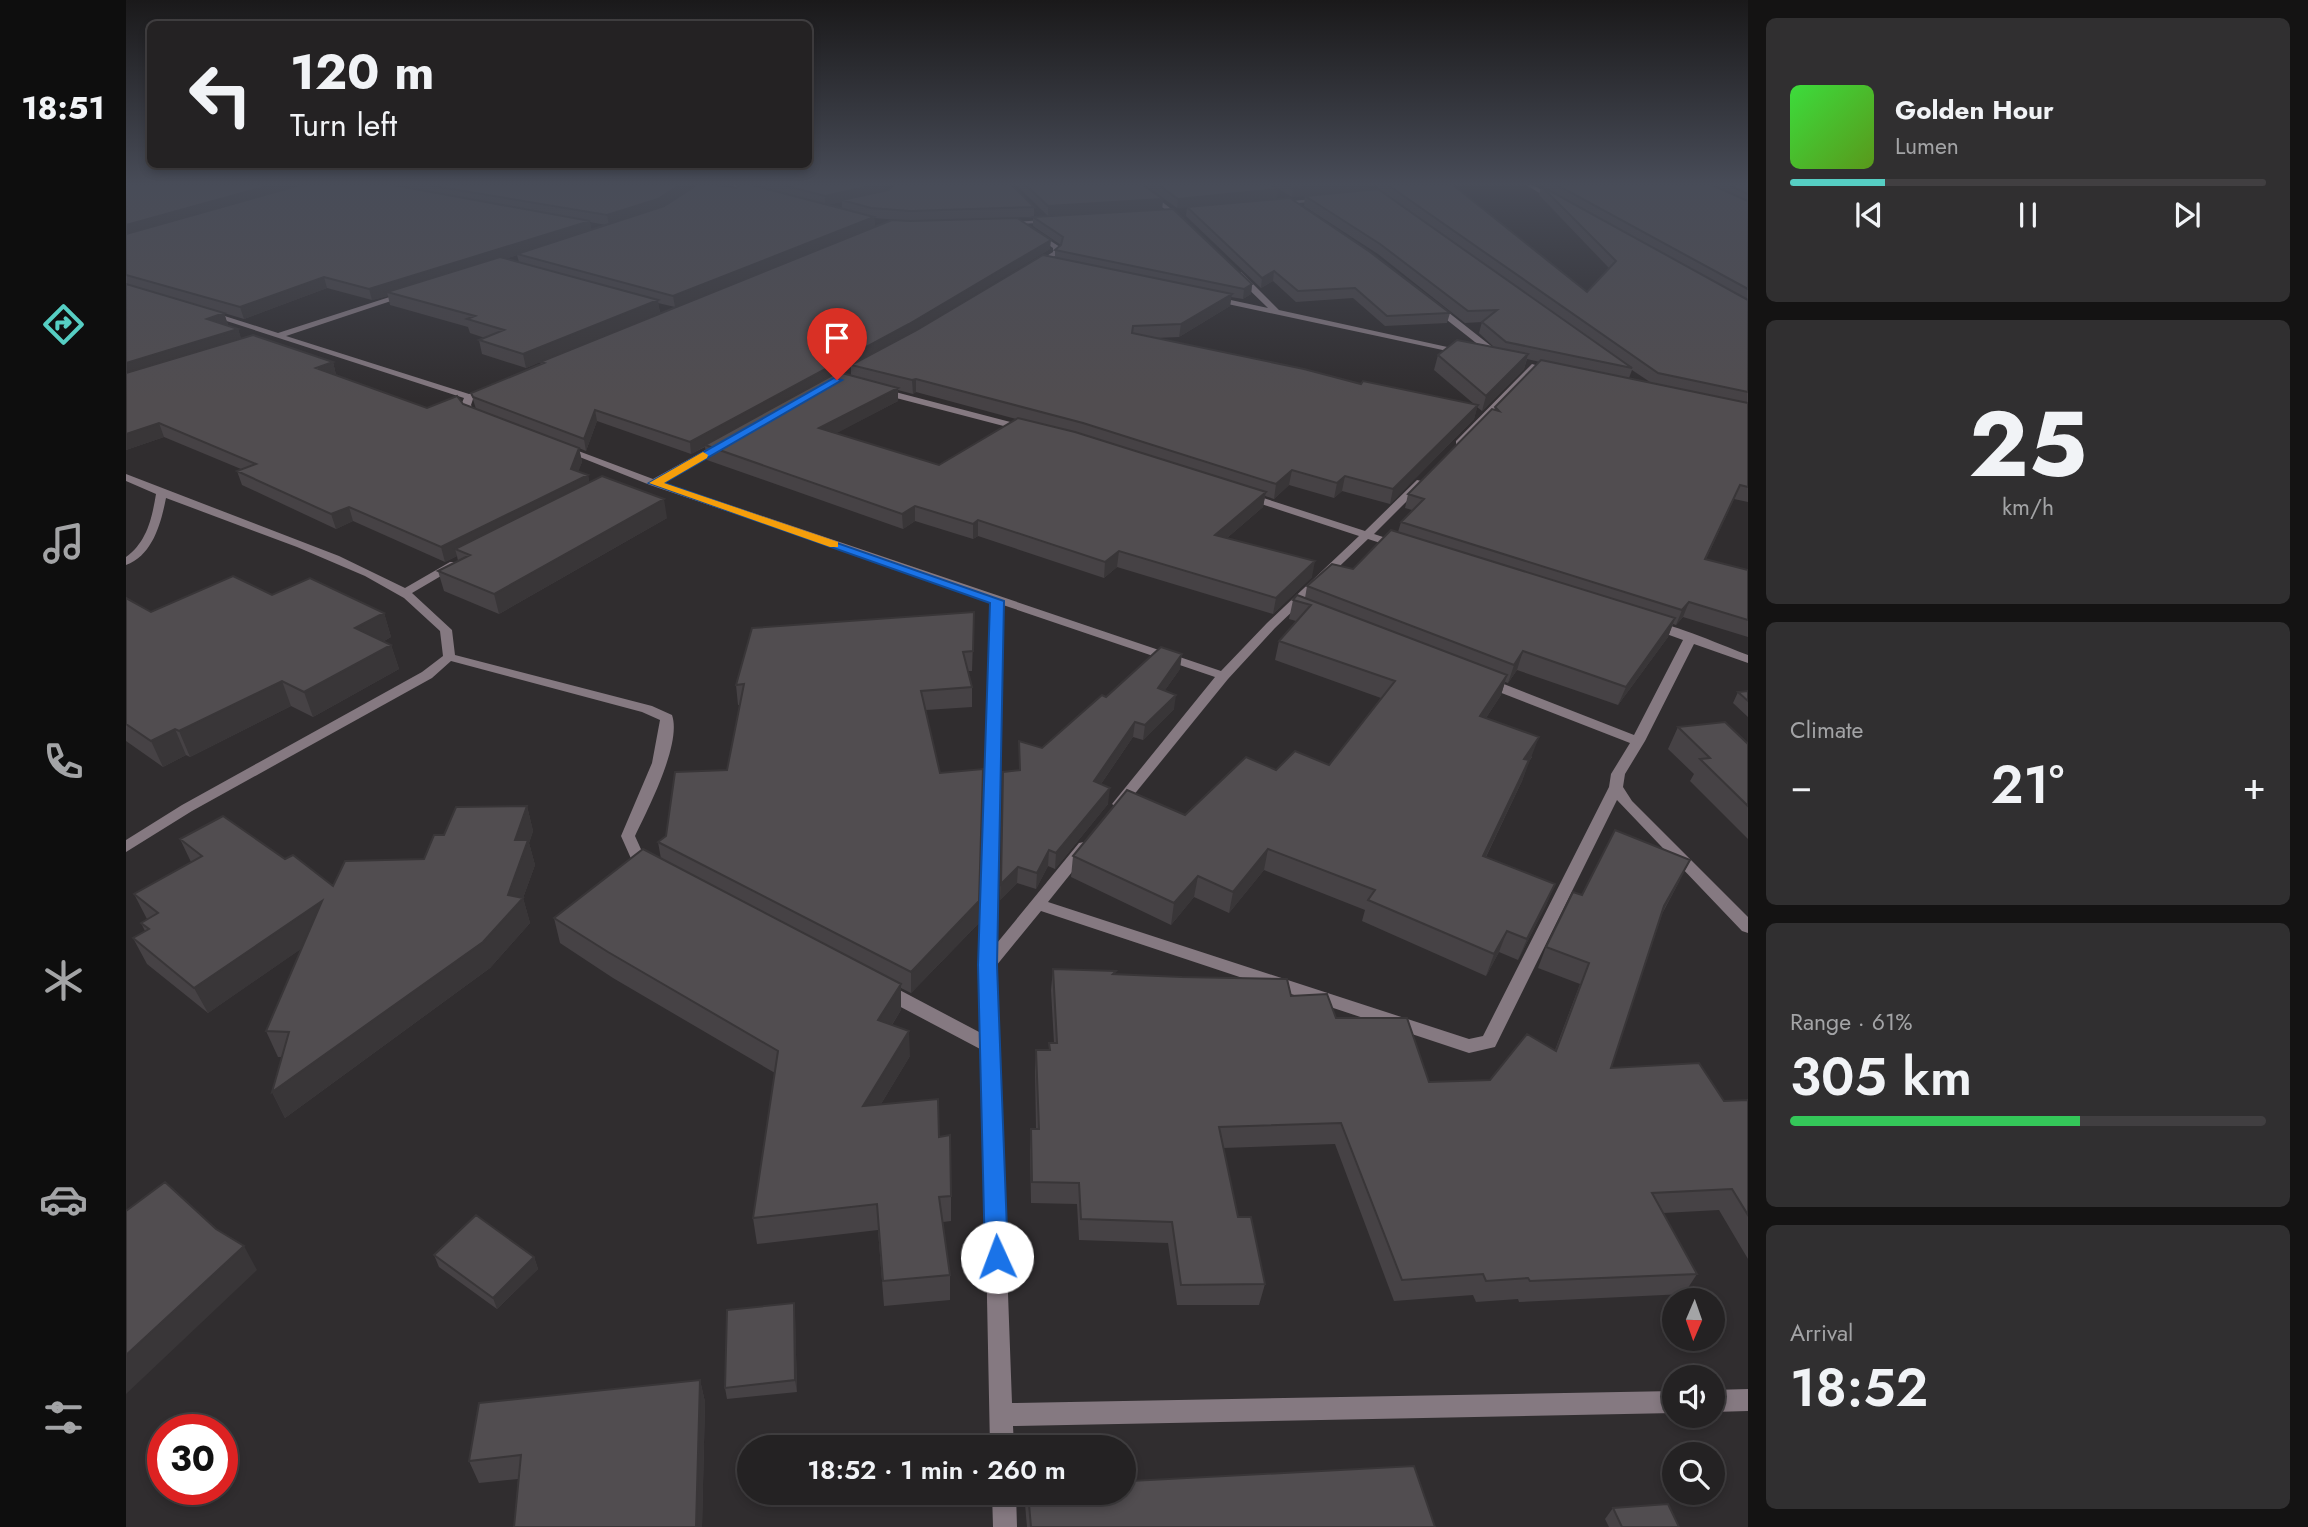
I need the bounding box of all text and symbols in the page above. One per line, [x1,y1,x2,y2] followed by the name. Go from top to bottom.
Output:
[290,37,434,107] text: 120 m
[175,49,266,140] icon: left
[21,85,105,131] text: 18:51
[1895,91,2054,129] text: Golden Hour
[290,102,397,148] text: Turn left
[1895,129,1959,163] text: Lumen
[1850,196,1888,234] icon: previous
[2009,196,2047,234] icon: pause
[2168,196,2206,234] icon: next
[39,300,88,349] icon: directions
[807,308,867,380] pin
[818,319,856,357] icon: arrive
[1969,379,2087,510] text: 25
[2002,490,2054,524] text: km/h
[39,519,88,568] icon: music
[1790,713,1863,747] text: Climate
[39,737,88,786] icon: phone
[1991,747,2064,823] text: 21°
[1790,758,1812,813] text: −
[2243,758,2266,813] text: +
[39,956,88,1005] icon: climate
[1790,1005,1913,1039] text: Range · 61%
[1790,1039,1972,1115] text: 305 km
[39,1175,88,1224] icon: car
[960,1220,1034,1294] position arrow
[1662,1288,1726,1351] north arrow
[1662,1288,1725,1505] map controls
[1790,1316,1853,1350] text: Arrival
[1790,1350,1928,1426] text: 18:52
[1662,1365,1725,1428] button: sound
[39,1393,88,1442] icon: filters
[147,1414,238,1505] speed limit sign: 30
[1662,1442,1725,1505] button: search
[807,1451,1066,1489] text: 18:52 · 1 min · 260 m

